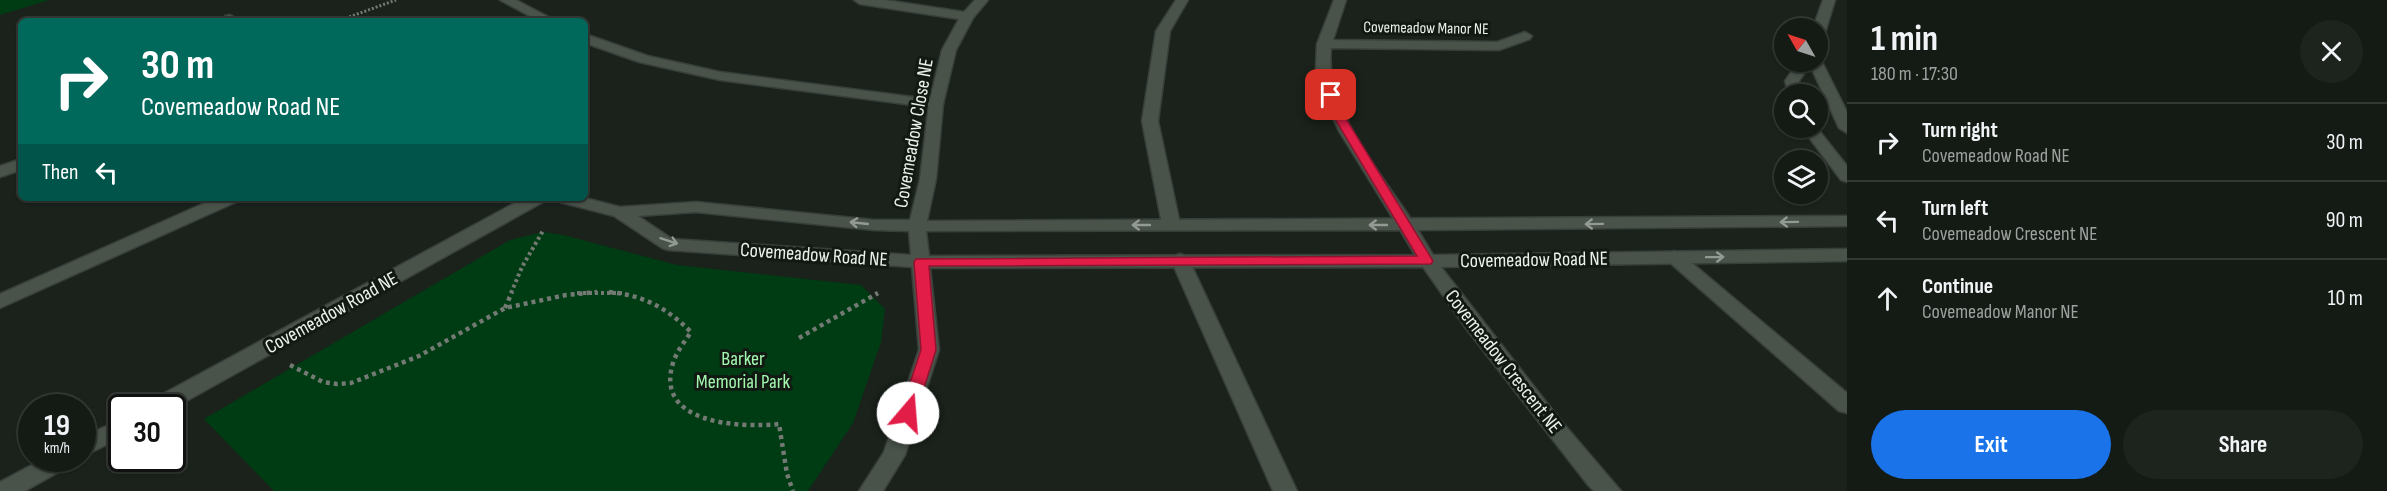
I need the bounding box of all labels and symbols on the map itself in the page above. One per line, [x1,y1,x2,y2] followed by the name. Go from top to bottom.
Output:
[1363,18,1489,39] street label: Covemeadow Manor NE
[1774,18,1828,72] north arrow
[889,57,939,210] street label: Covemeadow Close NE
[1305,69,1356,120] pin
[1779,216,1799,228] one-way arrow
[849,217,869,228] one-way arrow
[1584,218,1604,230] one-way arrow
[1131,219,1151,231] one-way arrow
[1368,219,1388,231] one-way arrow
[660,237,678,248] one-way arrow
[739,238,888,272] street label: Covemeadow Road NE
[1460,247,1608,273] street label: Covemeadow Road NE
[1704,251,1724,262] one-way arrow
[261,267,402,359] street label: Covemeadow Road NE
[1440,285,1567,438] street label: Covemeadow Crescent NE
[696,347,791,394] park label: Barker Memorial Park
[876,381,940,445] position arrow
[108,394,186,472] speed limit sign: 30

